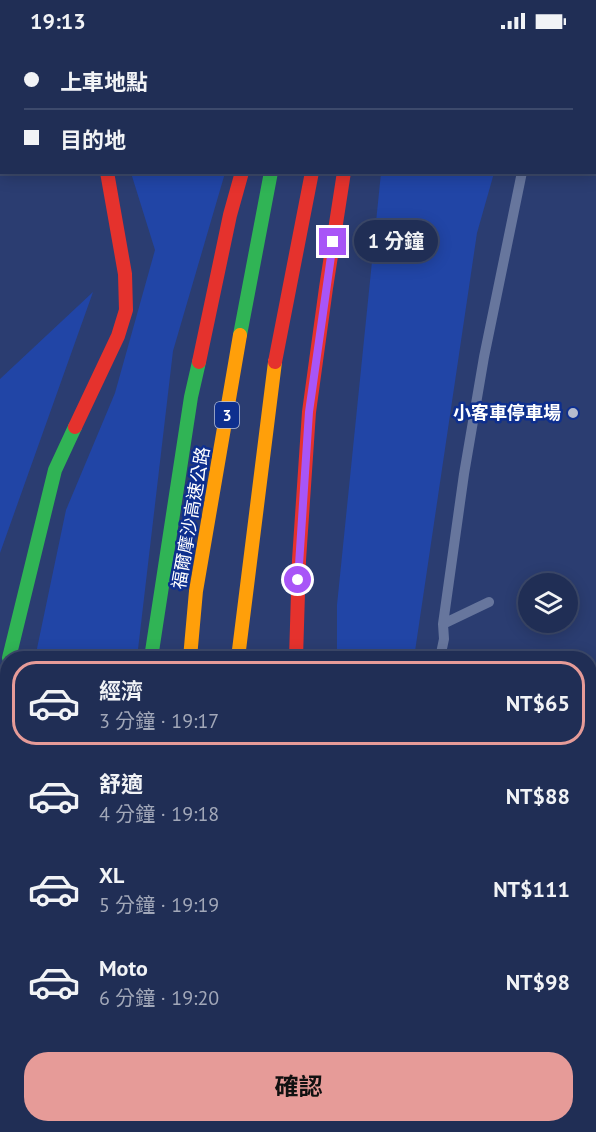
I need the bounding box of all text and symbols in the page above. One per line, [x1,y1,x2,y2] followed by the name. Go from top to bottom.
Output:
[30,7,86,35] text: 19:13
[60,68,148,96] text: 上車地點
[60,126,126,154] text: 目的地
[354,221,438,263] callout: 1 分鐘
[319,228,346,255] route end
[368,228,424,254] text: 1 分鐘
[453,401,561,424] place label: 小客車停車場
[215,402,239,428] road number: 3
[566,406,580,420] marker: 小客車停車場
[167,445,214,591] street label: 福爾摩沙高速公路
[284,566,311,593] route start
[518,573,578,633] map controls
[518,573,578,633] button: layers
[27,676,81,730] icon: car
[99,677,143,705] text: 經濟
[506,689,570,717] text: NT$65
[99,708,219,734] text: 3 分鐘 · 19:17
[27,769,81,823] icon: car
[99,770,143,798] text: 舒適
[506,782,570,810] text: NT$88
[99,801,219,827] text: 4 分鐘 · 19:18
[99,861,124,889] text: XL
[27,862,81,916] icon: car
[493,875,570,903] text: NT$111
[99,892,219,918] text: 5 分鐘 · 19:19
[99,954,148,982] text: Moto
[27,955,81,1009] icon: car
[506,968,570,996] text: NT$98
[99,985,219,1011] text: 6 分鐘 · 19:20
[24,1052,573,1121] button: 確認

